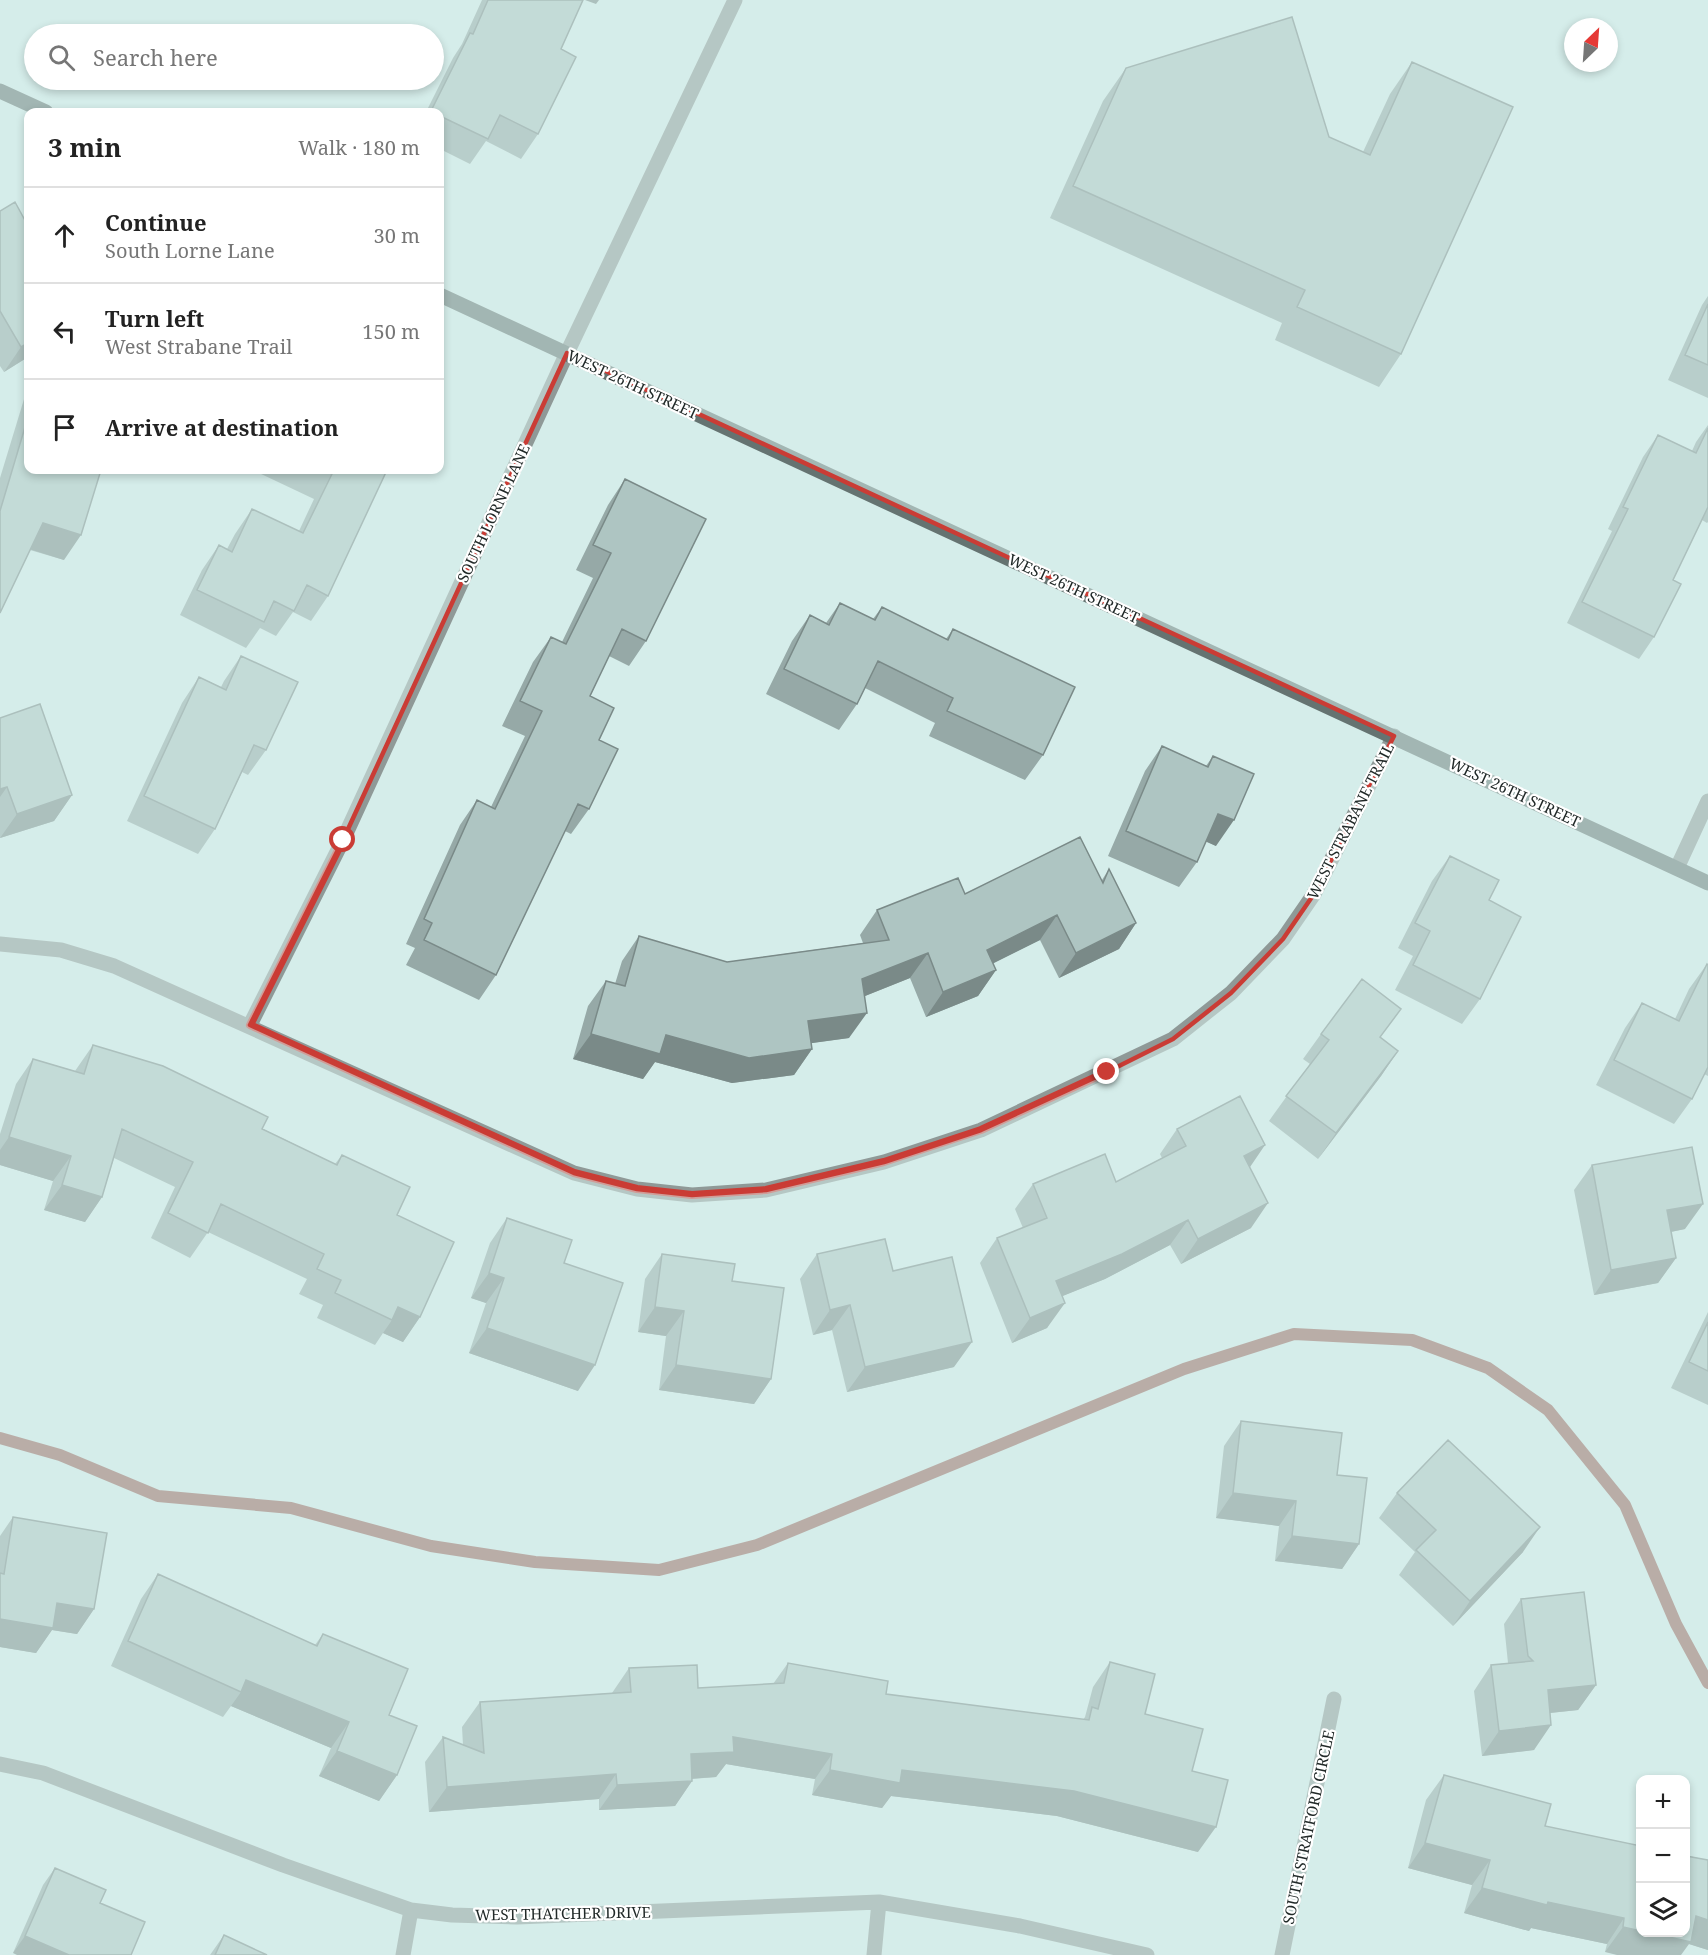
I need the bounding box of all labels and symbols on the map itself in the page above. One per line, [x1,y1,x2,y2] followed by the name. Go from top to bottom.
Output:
[1564,18,1618,72] north arrow
[564,345,702,423] street label: WEST 26TH STREET
[452,440,534,586] street label: SOUTH LORNE LANE
[1005,549,1143,627] street label: WEST 26TH STREET
[1302,740,1398,902] street label: WEST STRABANE TRAIL
[1446,753,1584,831] street label: WEST 26TH STREET
[329,826,355,852] route start
[1093,1058,1119,1084] route end
[1278,1728,1338,1926] street label: SOUTH STRATFORD CIRCLE
[475,1901,651,1925] street label: WEST THATCHER DRIVE

